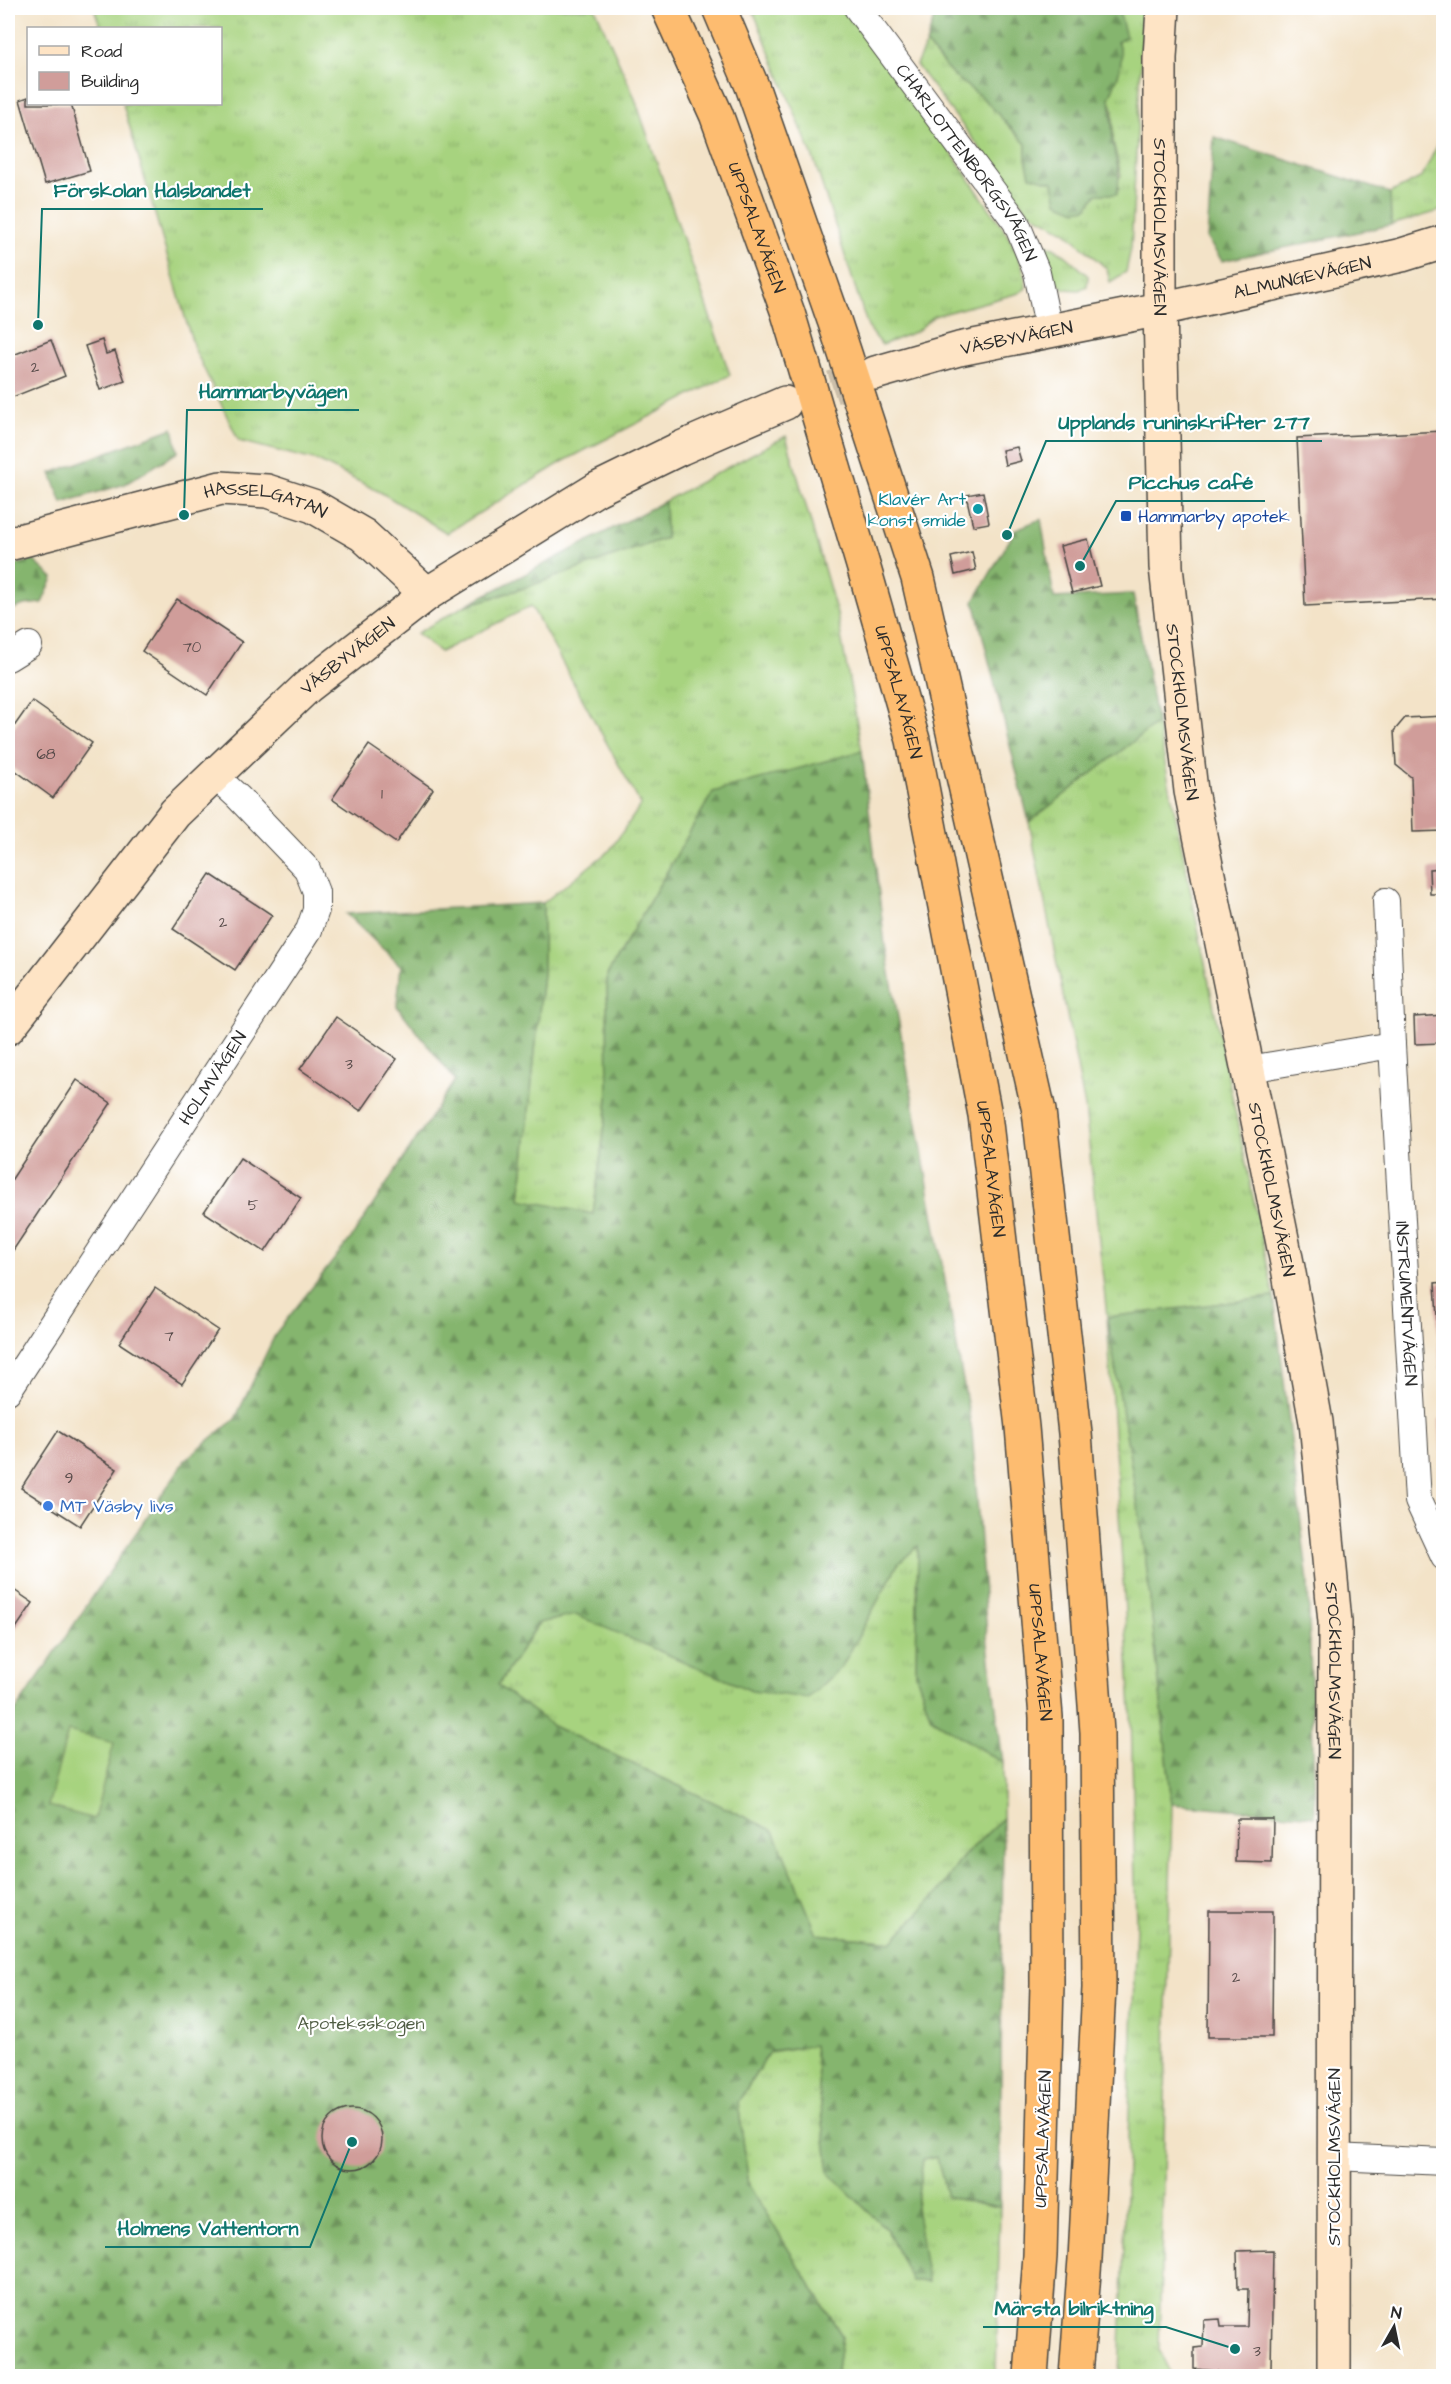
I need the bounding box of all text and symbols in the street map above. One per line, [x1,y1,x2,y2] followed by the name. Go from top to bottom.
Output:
[27,27,222,105] legend
[81,39,122,64] text: Road
[890,58,1043,265] street label: CHARLOTTENBORGSVÄGEN
[81,69,139,95] text: Building
[1147,138,1173,316] street label: STOCKHOLMSVÄGEN
[722,159,792,296] street label: UPPSALAVÄGEN
[42,171,263,209] callout: Förskolan Halsbandet
[53,177,251,205] text: Förskolan Halsbandet
[1231,250,1374,305] street label: ALMUNGEVÄGEN
[958,314,1075,361] street label: VÄSBYVÄGEN
[31,357,40,378] house number: 2
[187,372,359,410] callout: Hammarbyvägen
[199,378,347,407] text: Hammarbyvägen
[1046,403,1322,441] callout: Upplands runinskrifter 277
[1058,409,1310,437] text: Upplands runinskrifter 277
[1116,463,1265,501] callout: Picchus café
[1129,469,1254,497] text: Picchus café
[201,475,332,524] street label: HASSELGATAN
[868,487,967,533] place label: Klavér Art konst smide
[971,502,985,516] marker: Klavér Art konst smide
[1138,504,1290,530] place label: Hammarby apotek
[1119,509,1133,523] marker: Hammarby apotek
[294,611,400,700] street label: VÄSBYVÄGEN
[868,622,929,761] street label: UPPSALAVÄGEN
[1160,622,1205,803] street label: STOCKHOLMSVÄGEN
[183,637,202,658] house number: 70
[36,744,56,765] house number: 68
[381,784,383,805] house number: 1
[219,912,228,933] house number: 2
[173,1026,252,1130] street label: HOLMVÄGEN
[345,1054,353,1075] house number: 3
[970,1098,1012,1239] street label: UPPSALAVÄGEN
[1242,1100,1302,1279] street label: STOCKHOLMSVÄGEN
[248,1195,259,1216] house number: 5
[1390,1220,1424,1387] street label: INSTRUMENTVÄGEN
[164,1326,174,1347] house number: 7
[65,1468,73,1489] house number: 9
[60,1494,174,1520] place label: MT Väsby livs
[41,1499,55,1513] marker: MT Väsby livs
[1319,1580,1348,1759] street label: STOCKHOLMSVÄGEN
[1023,1583,1059,1722] street label: UPPSALAVÄGEN
[1232,1967,1241,1988] house number: 2
[297,2011,425,2037] park label: Apoteksskogen
[1322,2068,1347,2246] street label: STOCKHOLMSVÄGEN
[1028,2070,1058,2208] street label: UPPSALAVÄGEN
[105,2209,310,2247] callout: Holmens Vattentorn
[117,2215,299,2243] text: Holmens Vattentorn
[983,2289,1166,2327] callout: Märsta bilriktning
[994,2295,1154,2324] text: Märsta bilriktning
[1364,2297,1424,2357] north arrow
[1390,2302,1403,2325] text: N
[1253,2341,1261,2362] house number: 3

